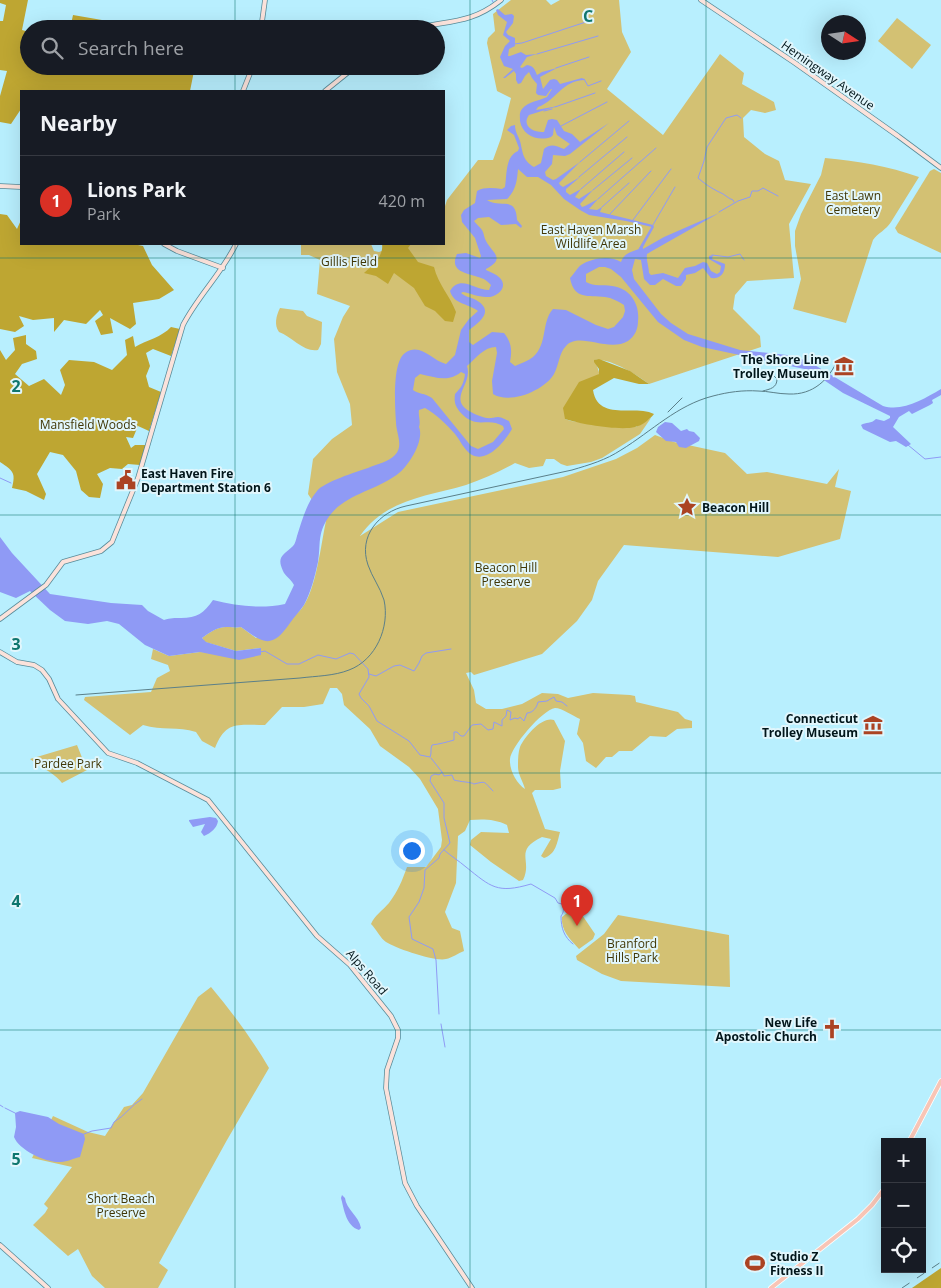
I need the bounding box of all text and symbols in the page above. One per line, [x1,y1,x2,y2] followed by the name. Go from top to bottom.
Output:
[583,5,593,27] text: C
[821,15,866,60] north arrow
[20,20,445,75] search box
[38,34,66,62] icon: search
[78,35,184,61] text: Search here
[778,36,878,114] street label: Hemingway Avenue
[40,109,117,137] text: Nearby
[87,177,186,203] text: Lions Park
[825,187,881,218] park label: East Lawn Cemetery
[51,190,61,212] text: 1
[379,190,425,212] text: 420 m
[87,203,120,225] text: Park
[541,221,641,252] park label: East Haven Marsh Wildlife Area
[321,253,377,270] park label: Gillis Field
[733,351,829,382] place label: The Shore Line Trolley Museum
[833,355,855,377] museum icon: The Shore Line Trolley Museum
[11,375,21,397] text: 2
[40,416,136,433] park label: Mansfield Woods
[141,465,271,496] place label: East Haven Fire Department Station 6
[115,469,137,491] public building icon: East Haven Fire Department Station 6
[676,496,698,518] place icon: Beacon Hill
[702,499,769,516] place label: Beacon Hill
[475,559,537,590] park label: Beacon Hill Preserve
[11,633,21,655] text: 3
[762,710,858,741] place label: Connecticut Trolley Museum
[862,714,884,736] museum icon: Connecticut Trolley Museum
[34,755,103,772] park label: Pardee Park
[399,838,425,864] your location
[561,885,593,926] pin: 1
[11,890,21,912] text: 4
[606,935,659,966] park label: Branford Hills Park
[342,946,392,998] street label: Alps Road
[716,1014,817,1045] place label: New Life Apostolic Church
[821,1018,843,1040] church icon: New Life Apostolic Church
[881,1138,926,1273] map controls
[881,1138,926,1183] button: +
[11,1148,21,1170] text: 5
[881,1183,926,1228] button: −
[87,1190,155,1221] park label: Short Beach Preserve
[881,1228,926,1273] button: locate
[770,1248,823,1279] place label: Studio Z Fitness II
[744,1252,766,1274] sports icon: Studio Z Fitness II

